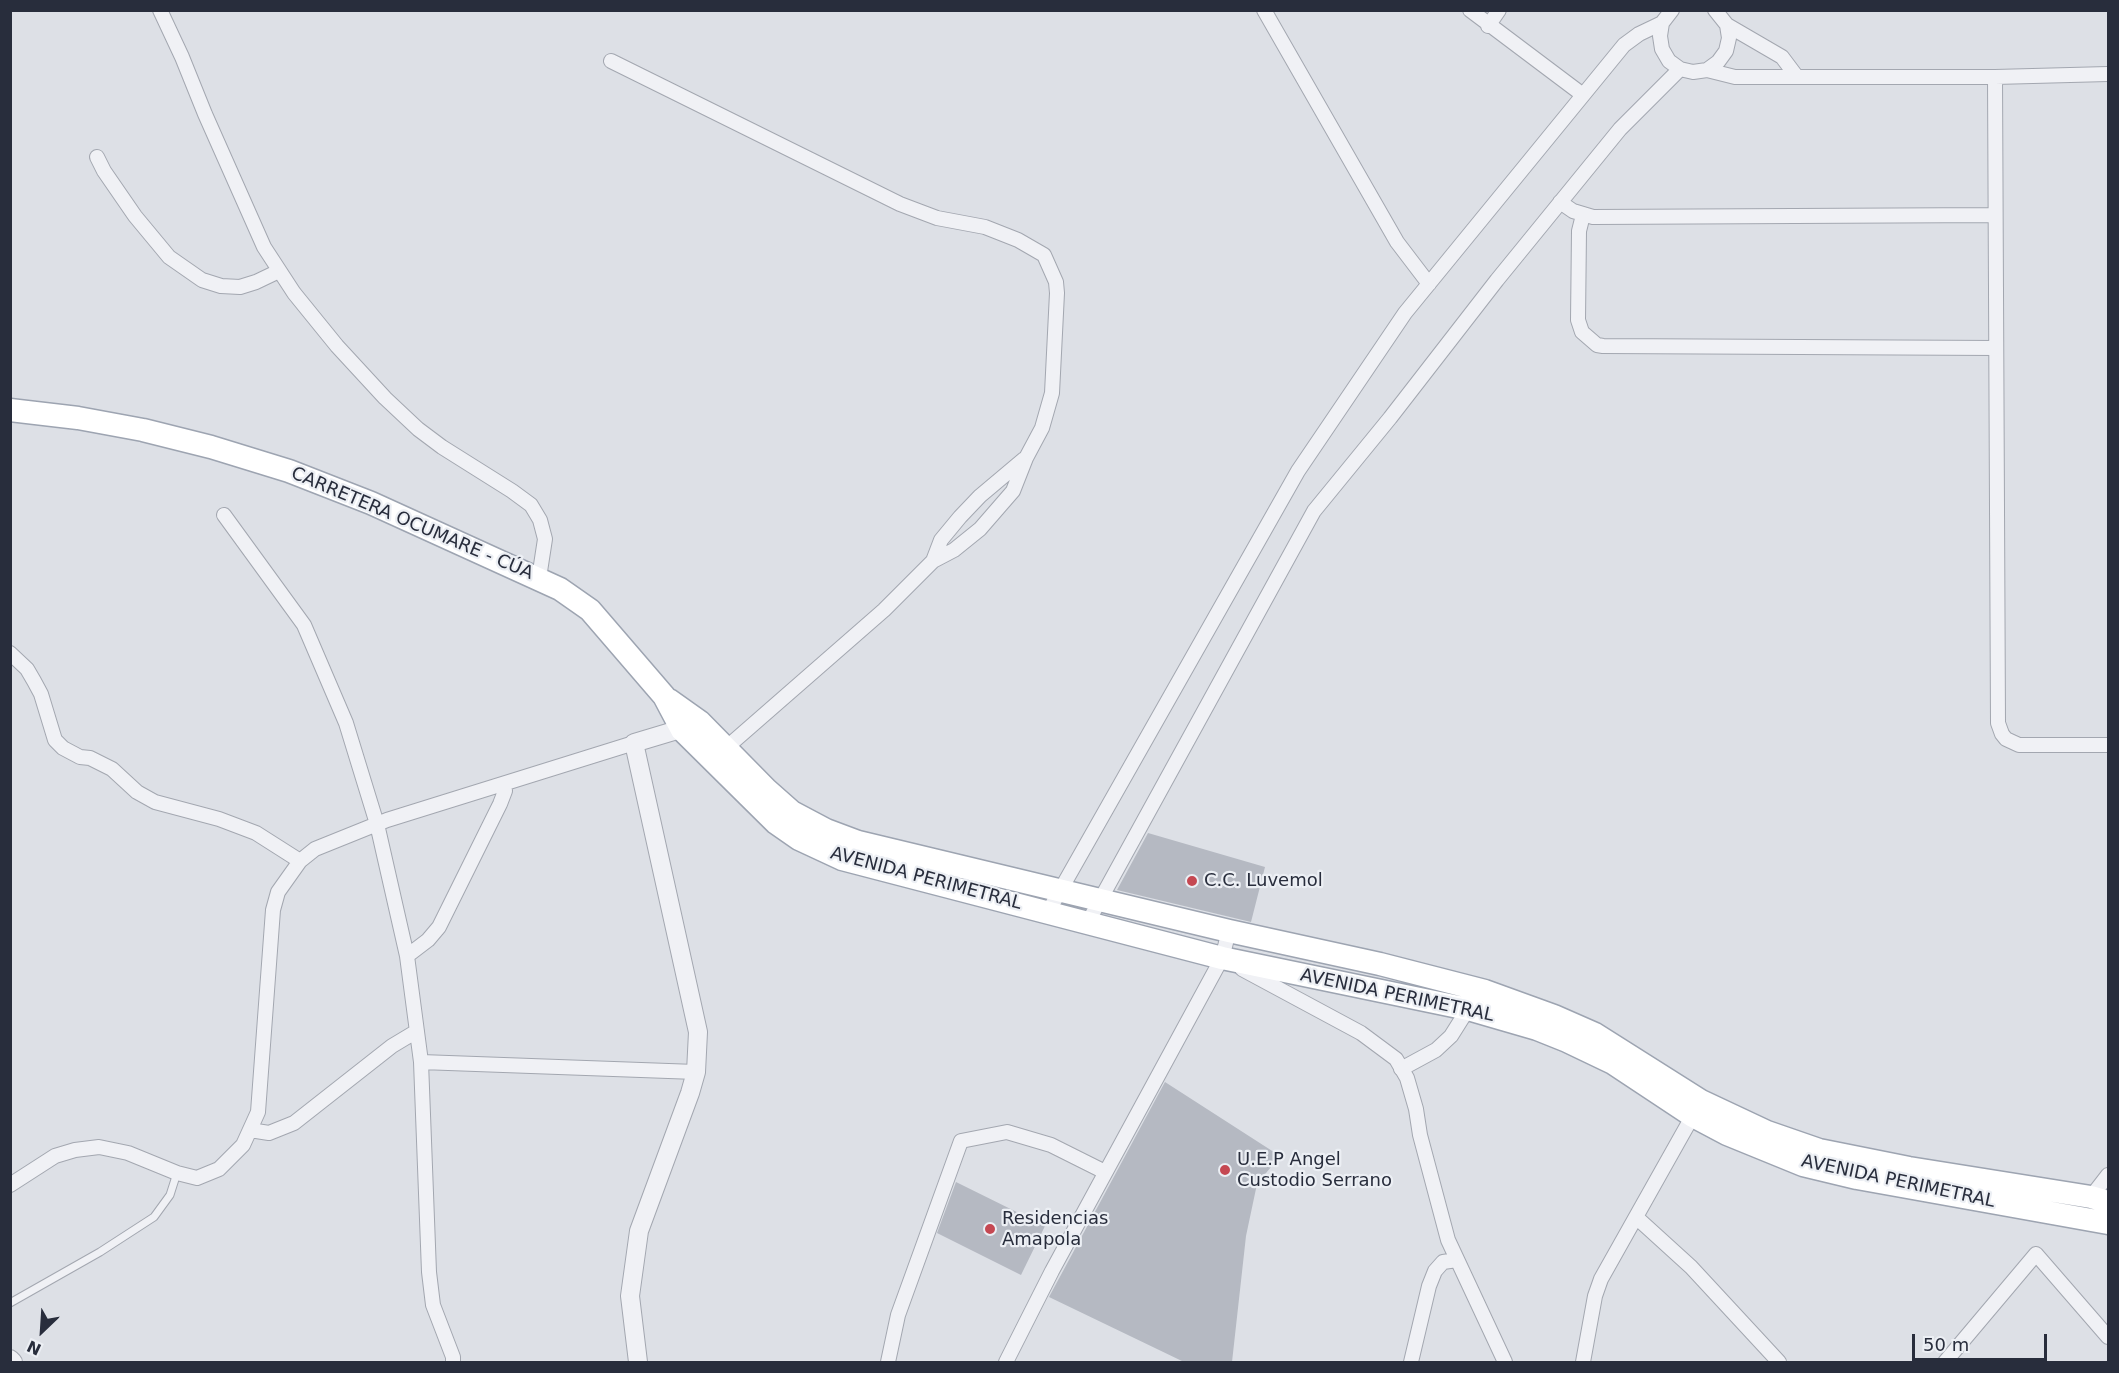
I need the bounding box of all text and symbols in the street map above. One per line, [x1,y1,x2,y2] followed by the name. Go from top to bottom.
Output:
[288,463,536,585] street label: CARRETERA OCUMARE - CÚA
[828,843,1024,915] street label: AVENIDA PERIMETRAL
[1204,870,1323,892] place label: C.C. Luvemol
[1185,874,1199,888] marker: C.C. Luvemol
[1298,965,1496,1027] street label: AVENIDA PERIMETRAL
[1237,1149,1392,1192] place label: U.E.P Angel Custodio Serrano
[1799,1151,1997,1213] street label: AVENIDA PERIMETRAL
[1218,1163,1232,1177] marker: U.E.P Angel Custodio Serrano
[1002,1208,1108,1250] place label: Residencias Amapola
[983,1222,997,1236] marker: Residencias Amapola
[12,1301,72,1361] north arrow
[1915,1322,2050,1360] scale bar
[1923,1334,1969,1355] text: 50 m
[24,1336,44,1359] text: N

